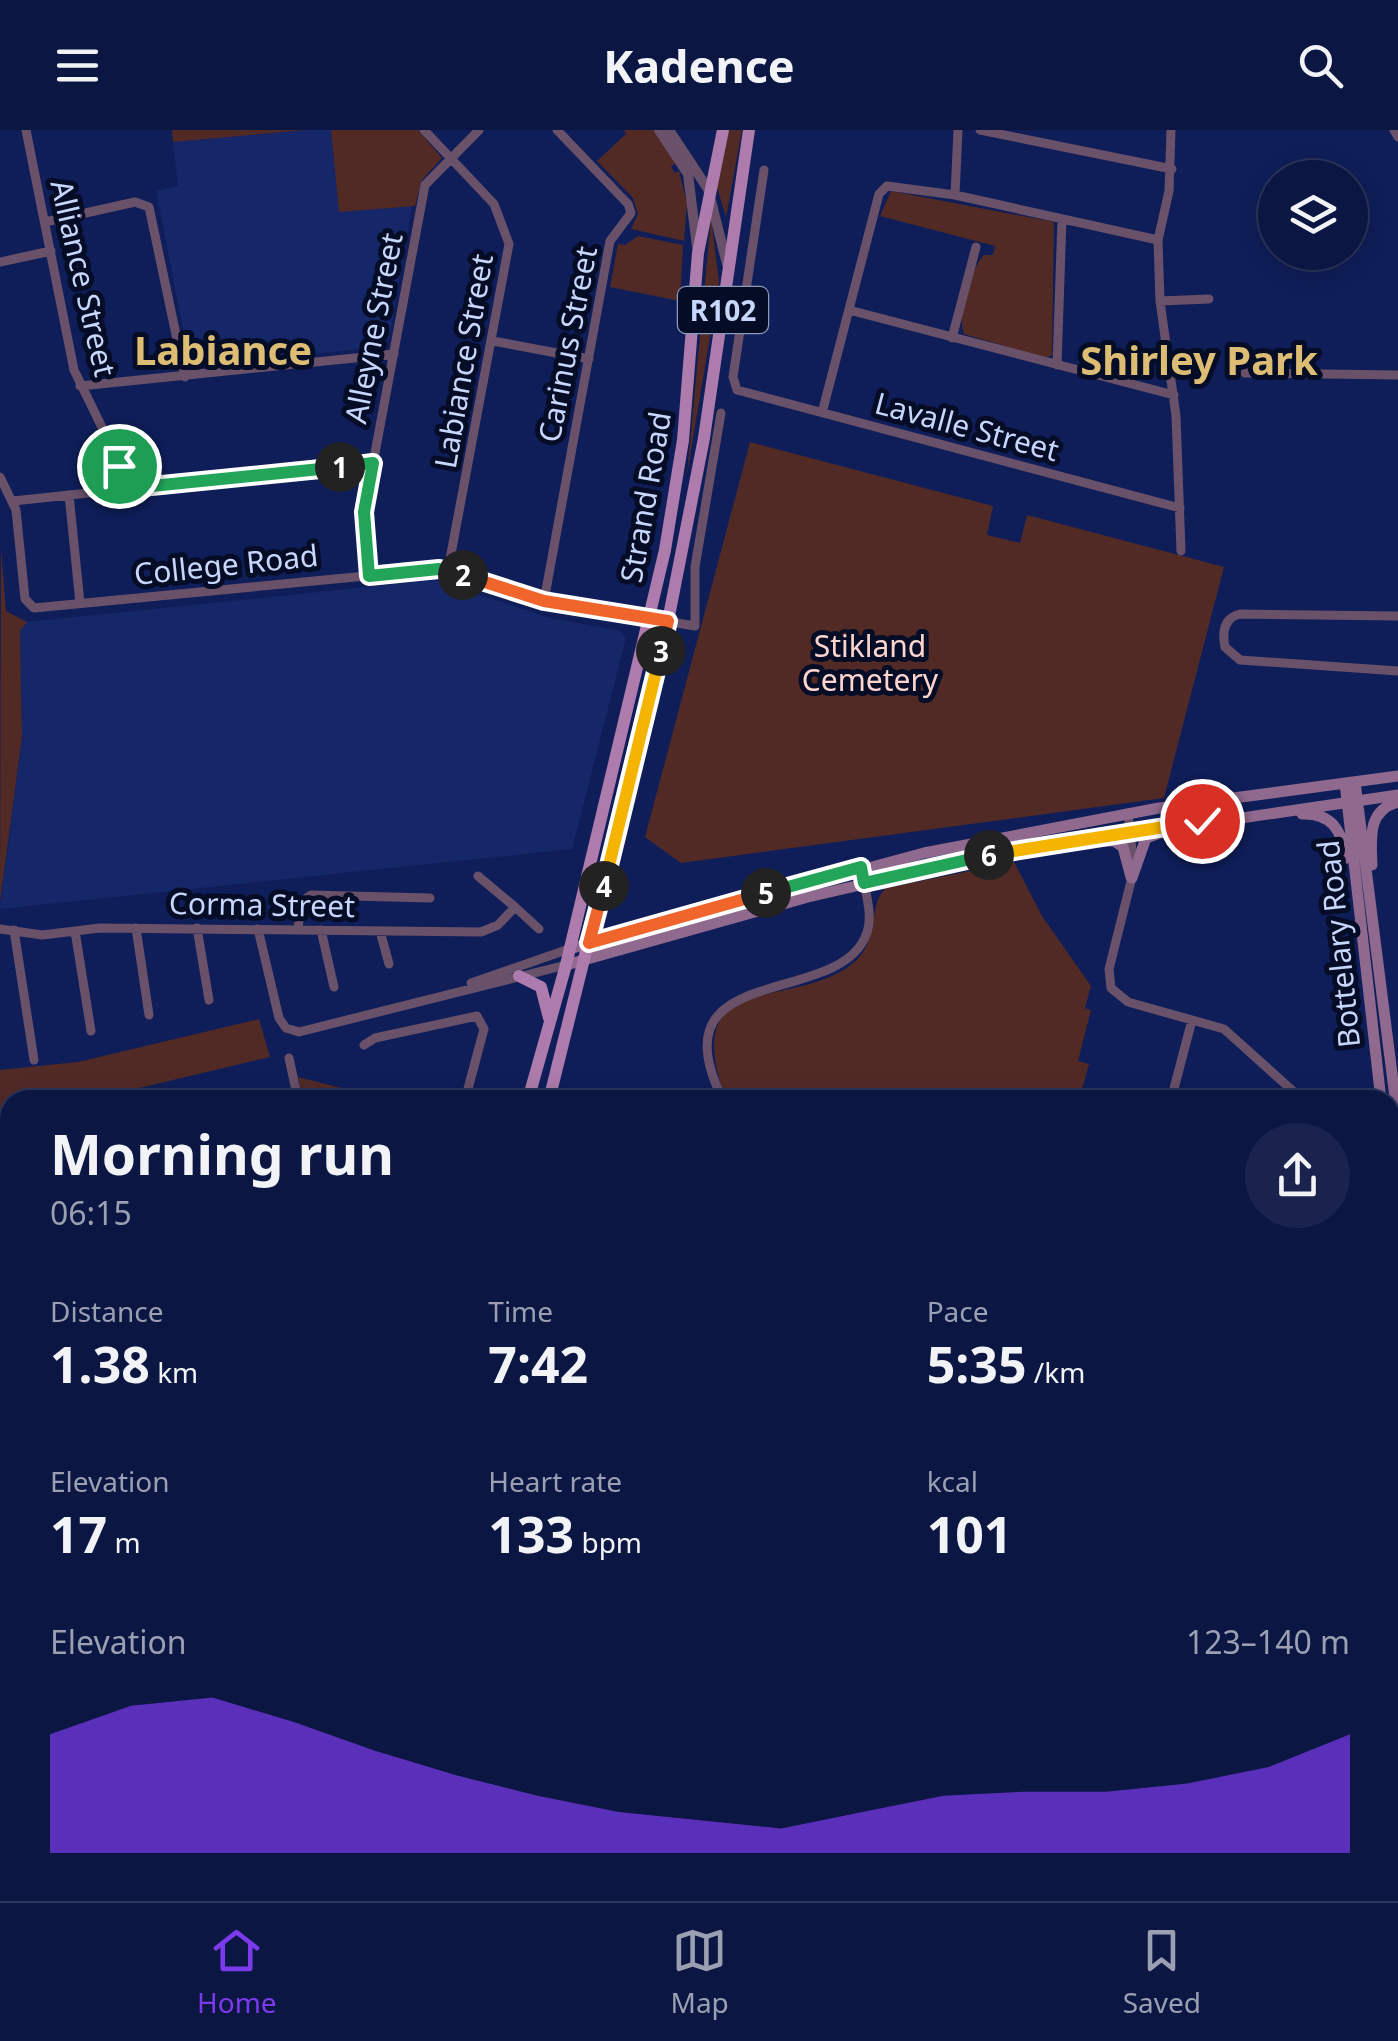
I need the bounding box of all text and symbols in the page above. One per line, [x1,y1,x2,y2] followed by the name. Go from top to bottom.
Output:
[603,35,795,96] text: Kadence
[50,38,105,93] icon: menu
[1293,38,1348,93] icon: search
[1258,160,1368,270] map controls
[1258,160,1368,270] button: layers
[41,176,127,381] street label: Alliance Street
[334,229,412,427] street label: Alleyne Street
[528,242,606,446] street label: Carinus Street
[424,250,502,471] street label: Labiance Street
[678,287,768,333] road number: R102
[134,322,312,377] district label: Labiance
[1080,332,1318,387] district label: Shirley Park
[871,382,1064,470] street label: Lavalle Street
[610,408,680,586] street label: Strand Road
[77,424,162,509] pin
[92,439,147,494] icon: arrive
[315,442,365,492] pin: 1
[332,448,348,486] text: 1
[132,534,320,594] street label: College Road
[438,550,488,600] pin: 2
[455,556,471,594] text: 2
[802,625,939,700] park label: Stikland Cemetery
[636,626,686,676] pin: 3
[653,632,669,670] text: 3
[1160,779,1245,864] pin
[1175,794,1230,849] icon: check
[964,830,1014,880] pin: 6
[981,836,997,874] text: 6
[1307,838,1369,1050] street label: Bottelary Road
[579,861,629,911] pin: 4
[596,867,612,905] text: 4
[741,868,791,918] pin: 5
[758,874,774,912] text: 5
[169,882,355,926] street label: Corma Street
[50,1116,394,1191] text: Morning run
[1245,1123,1350,1228] button: share
[50,1191,132,1234] text: 06:15
[50,1292,163,1330] text: Distance
[488,1292,553,1330] text: Time
[927,1292,989,1330] text: Pace
[50,1330,150,1398] text: 1.38
[488,1330,588,1398] text: 7:42
[927,1330,1027,1398] text: 5:35
[150,1353,198,1391] text: km
[1027,1353,1085,1391] text: /km
[50,1462,170,1500] text: Elevation
[488,1462,622,1500] text: Heart rate
[927,1462,978,1500] text: kcal
[50,1500,107,1568] text: 17
[488,1500,574,1568] text: 133
[927,1500,1012,1568] text: 101
[107,1523,141,1561] text: m
[574,1523,642,1561] text: bpm
[50,1620,187,1663] text: Elevation
[1186,1620,1350,1663] text: 123–140 m
[197,1923,277,2021] tab: Home
[671,1923,729,2021] tab: Map
[1123,1923,1201,2021] tab: Saved

